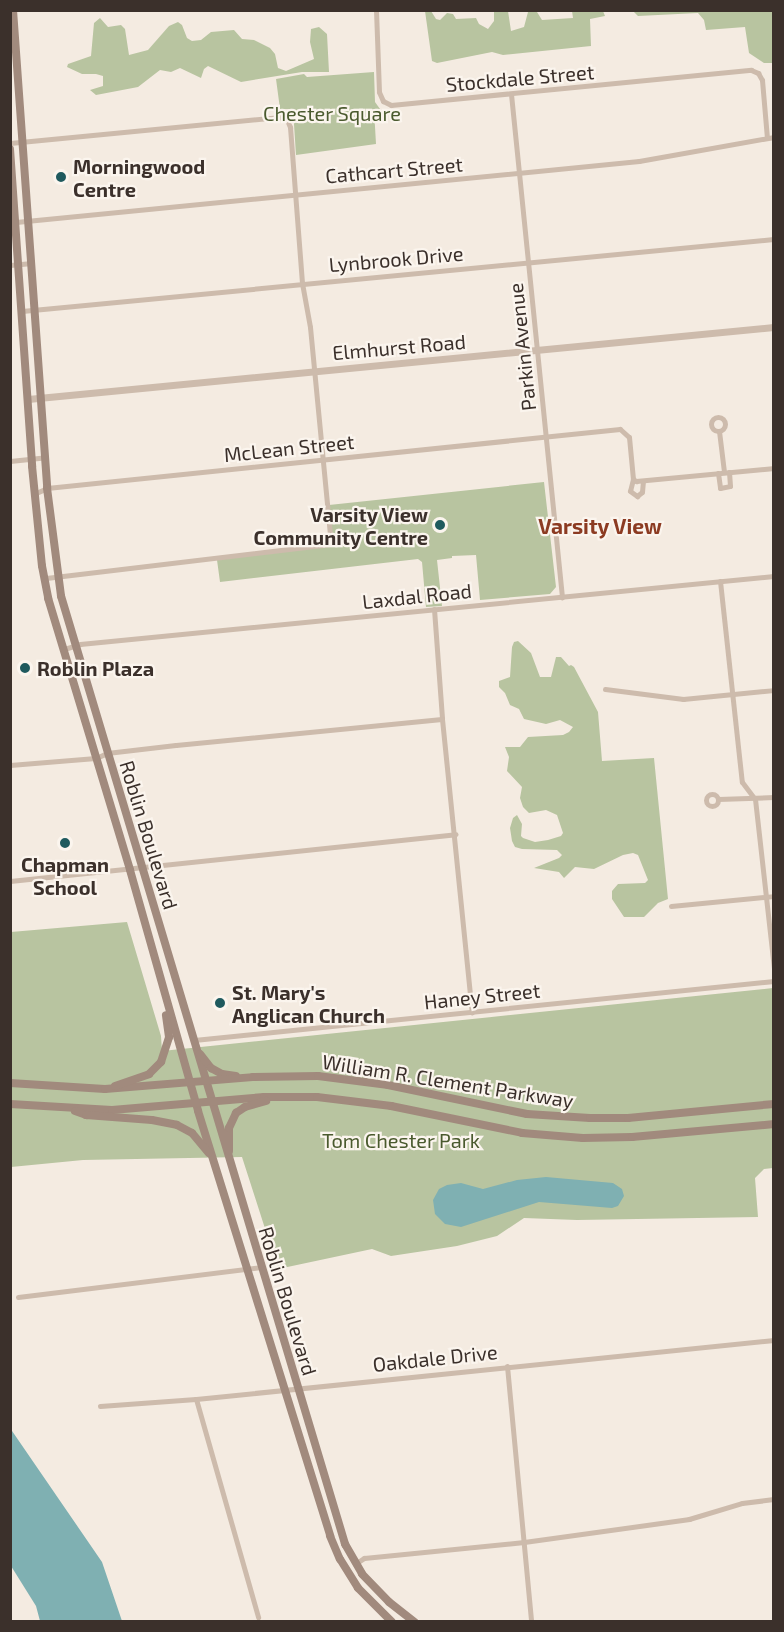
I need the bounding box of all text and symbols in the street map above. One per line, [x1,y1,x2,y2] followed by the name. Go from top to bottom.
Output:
[445,60,595,96] street label: Stockdale Street
[263,101,401,125] park label: Chester Square
[324,152,464,188] street label: Cathcart Street
[73,154,205,201] place label: Morningwood Centre
[54,170,68,184] marker: Morningwood Centre
[328,241,464,277] street label: Lynbrook Drive
[503,282,541,412] street label: Parkin Avenue
[331,329,467,365] street label: Elmhurst Road
[223,429,355,467] street label: McLean Street
[253,502,428,549] place label: Varsity View Community Centre
[538,513,662,539] district label: Varsity View
[433,518,447,532] marker: Varsity View Community Centre
[361,578,473,614] street label: Laxdal Road
[37,656,154,680] place label: Roblin Plaza
[18,661,32,675] marker: Roblin Plaza
[115,758,183,912] street label: Roblin Boulevard
[58,836,72,850] marker: Chapman School
[21,852,109,899] place label: Chapman School
[422,978,542,1014] street label: Haney Street
[232,980,385,1027] place label: St. Mary's Anglican Church
[213,996,227,1010] marker: St. Mary's Anglican Church
[321,1049,575,1113] street label: William R. Clement Parkway
[322,1128,480,1152] park label: Tom Chester Park
[254,1224,322,1378] street label: Roblin Boulevard
[371,1340,499,1376] street label: Oakdale Drive

